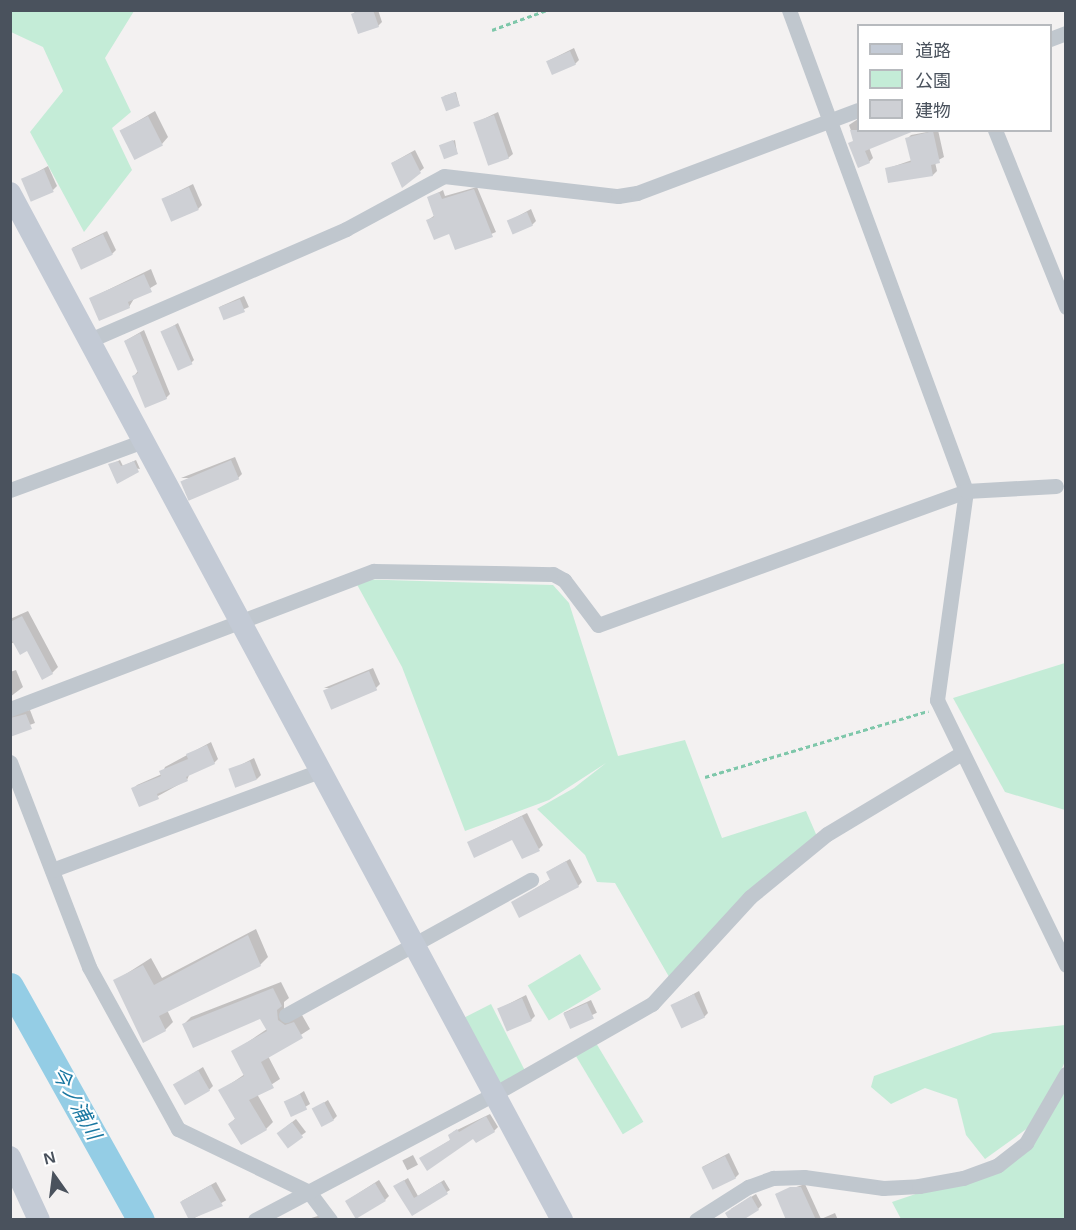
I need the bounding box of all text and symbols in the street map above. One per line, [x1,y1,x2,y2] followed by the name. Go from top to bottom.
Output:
[857,24,1052,132] legend
[915,41,951,61] text: 道路
[915,71,951,91] text: 公園
[915,101,951,121] text: 建物
[46,1062,106,1144] water label: 今ノ浦川
[24,1146,84,1206] north arrow
[42,1148,57,1168] text: N

